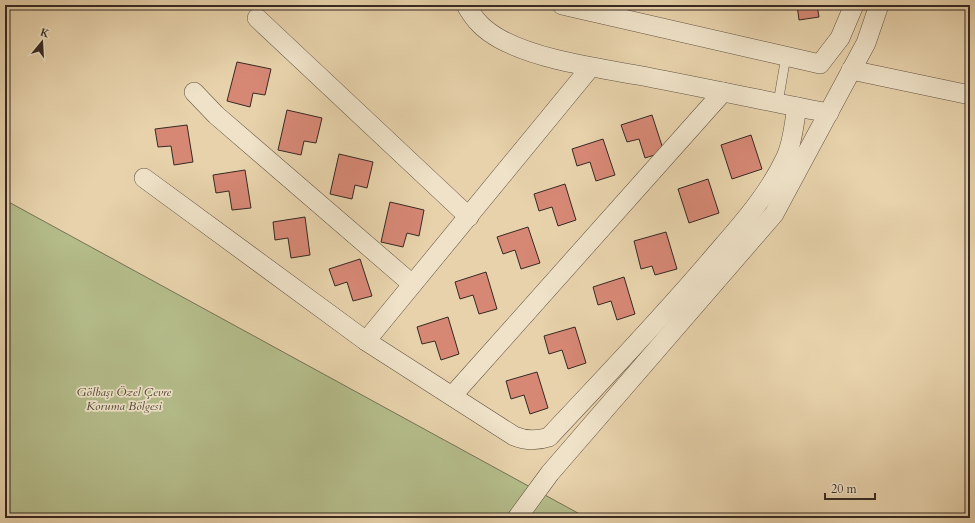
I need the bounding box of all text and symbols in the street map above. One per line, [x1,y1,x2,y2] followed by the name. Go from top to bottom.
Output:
[22,22,62,62] north arrow
[38,24,52,42] text: K
[77,384,172,414] park label: Gölbaşı Özel Çevre Koruma Bölgesi
[825,475,875,501] scale bar
[831,481,858,497] text: 20 m

